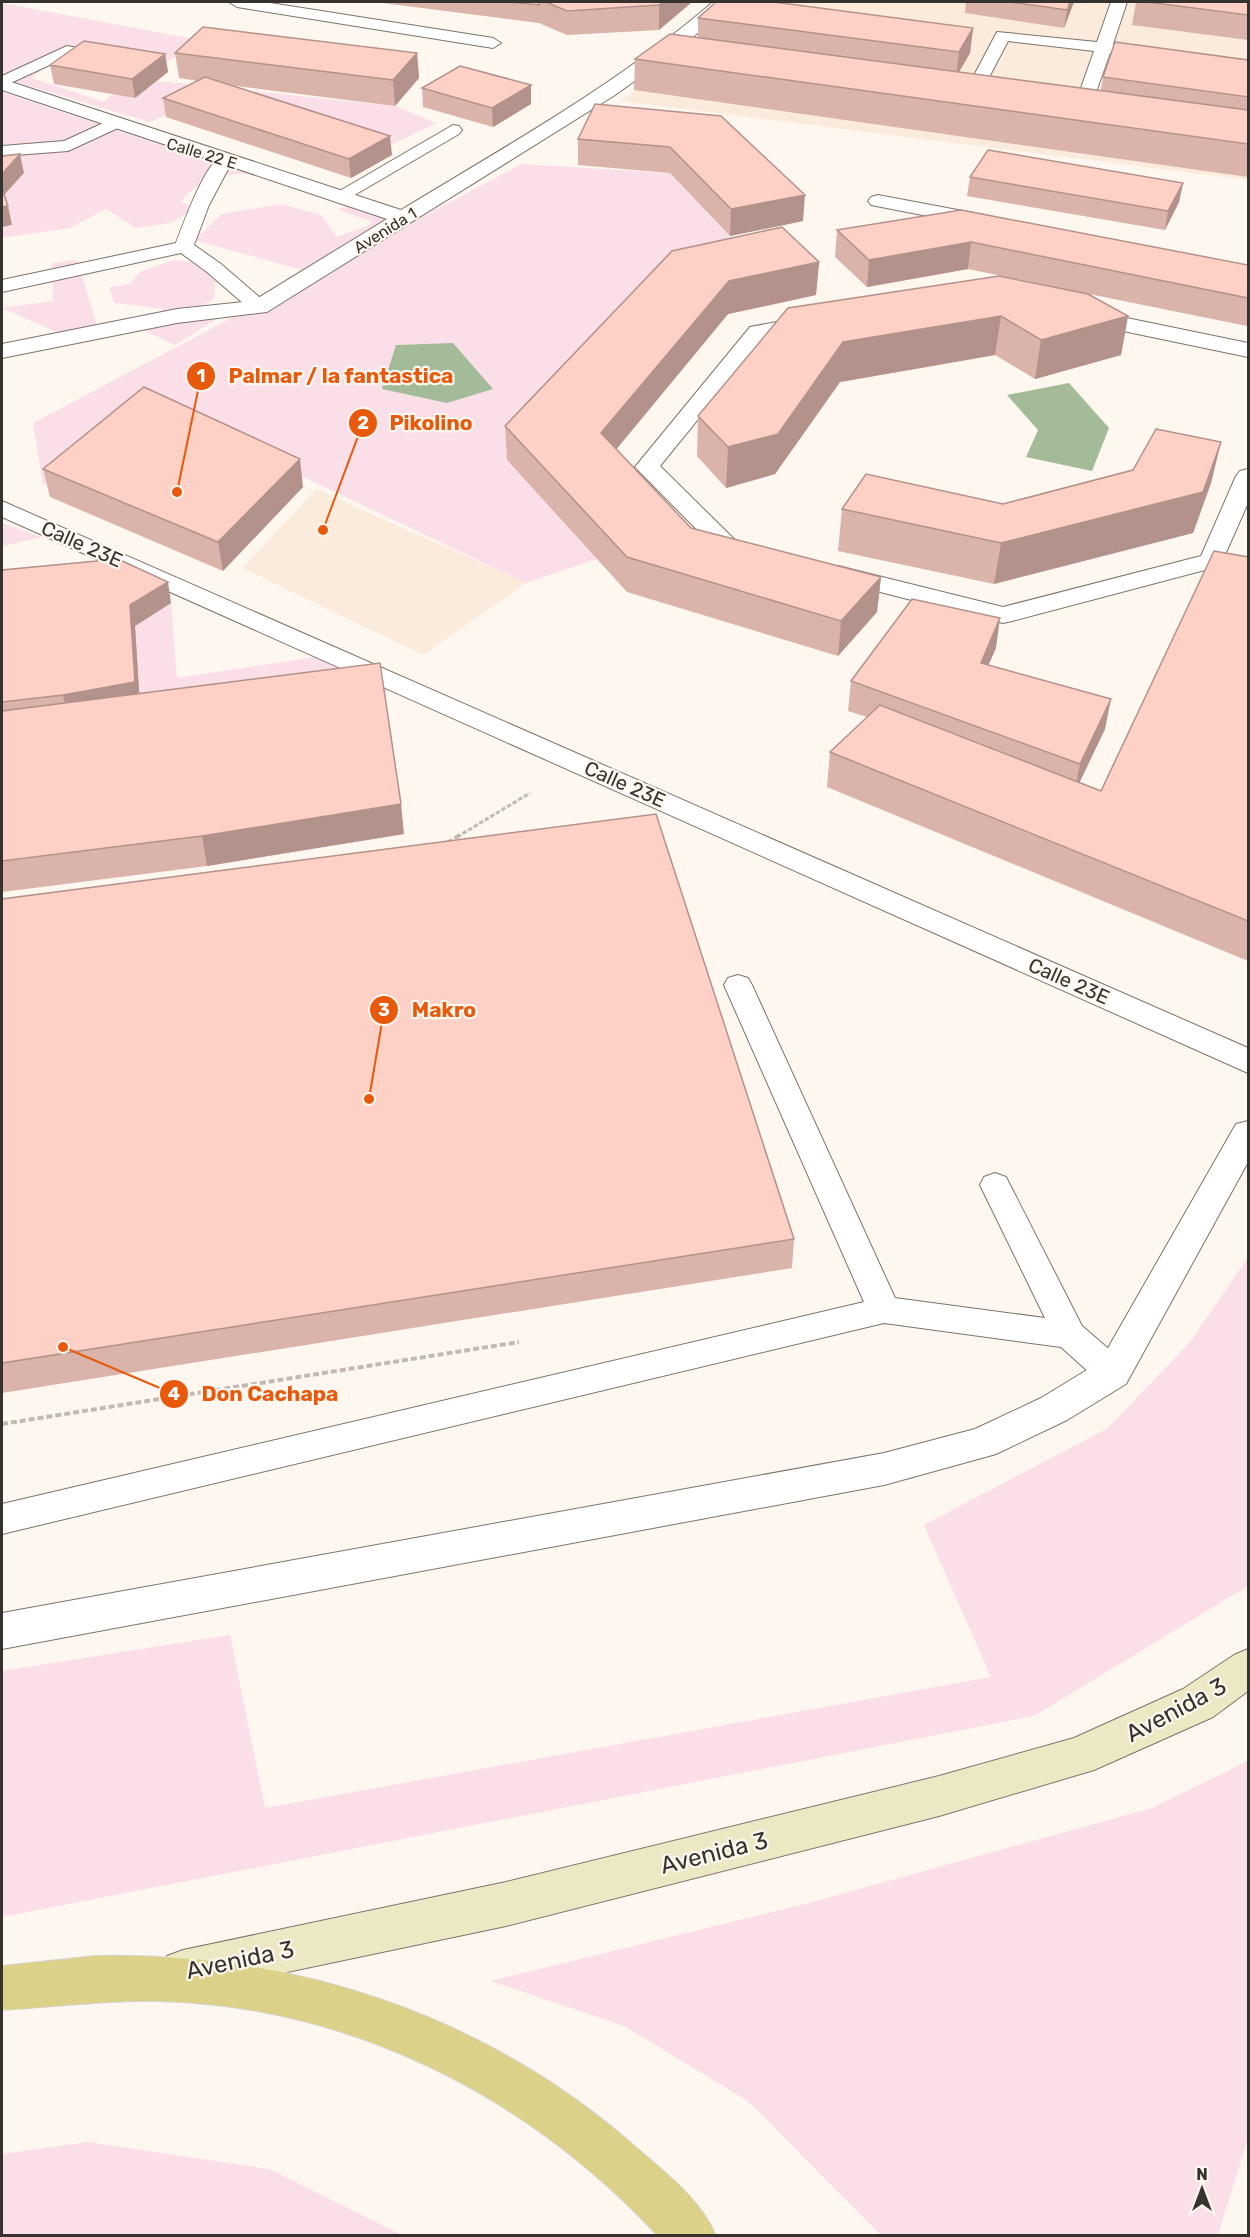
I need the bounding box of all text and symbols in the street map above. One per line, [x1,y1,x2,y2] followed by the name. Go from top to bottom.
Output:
[164,134,239,173] street label: Calle 22 E
[350,204,420,257] street label: Avenida 1
[186,356,466,395] callout: Palmar / la fantastica
[228,363,454,388] text: Palmar / la fantastica
[197,365,205,387] text: 1
[348,403,485,442] callout: Pikolino
[389,410,473,435] text: Pikolino
[357,412,369,434] text: 2
[38,516,126,572] street label: Calle 23E
[581,756,669,812] street label: Calle 23E
[1025,953,1113,1009] street label: Calle 23E
[369,990,488,1029] callout: Makro
[412,997,476,1022] text: Makro
[378,999,390,1021] text: 3
[159,1375,350,1414] callout: Don Cachapa
[201,1381,339,1406] text: Don Cachapa
[168,1383,180,1405] text: 4
[1121,1672,1231,1748] street label: Avenida 3
[657,1826,771,1880] street label: Avenida 3
[183,1935,297,1985] street label: Avenida 3
[1172,2159,1232,2219] north arrow
[1196,2165,1208,2184] text: N

